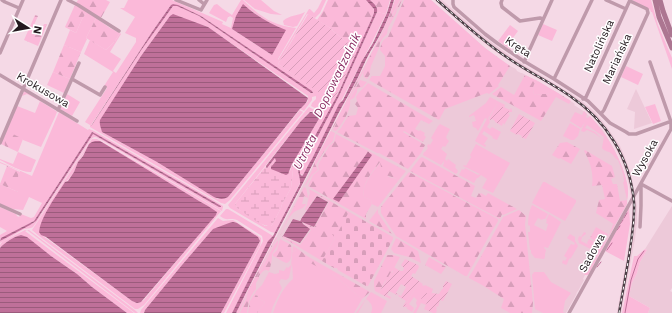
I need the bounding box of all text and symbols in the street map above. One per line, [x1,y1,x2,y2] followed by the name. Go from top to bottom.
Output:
[8,8,48,48] north arrow
[581,18,617,74] street label: Natolińska
[30,25,44,35] text: N
[310,30,364,120] water label: Doprowadzalnik
[600,32,634,86] street label: Mariańska
[502,34,534,60] street label: Kręta
[14,70,72,110] street label: Krokusowa
[290,132,320,172] water label: Utrata
[629,137,661,179] street label: Wysoka
[576,232,608,274] street label: Sadowa

